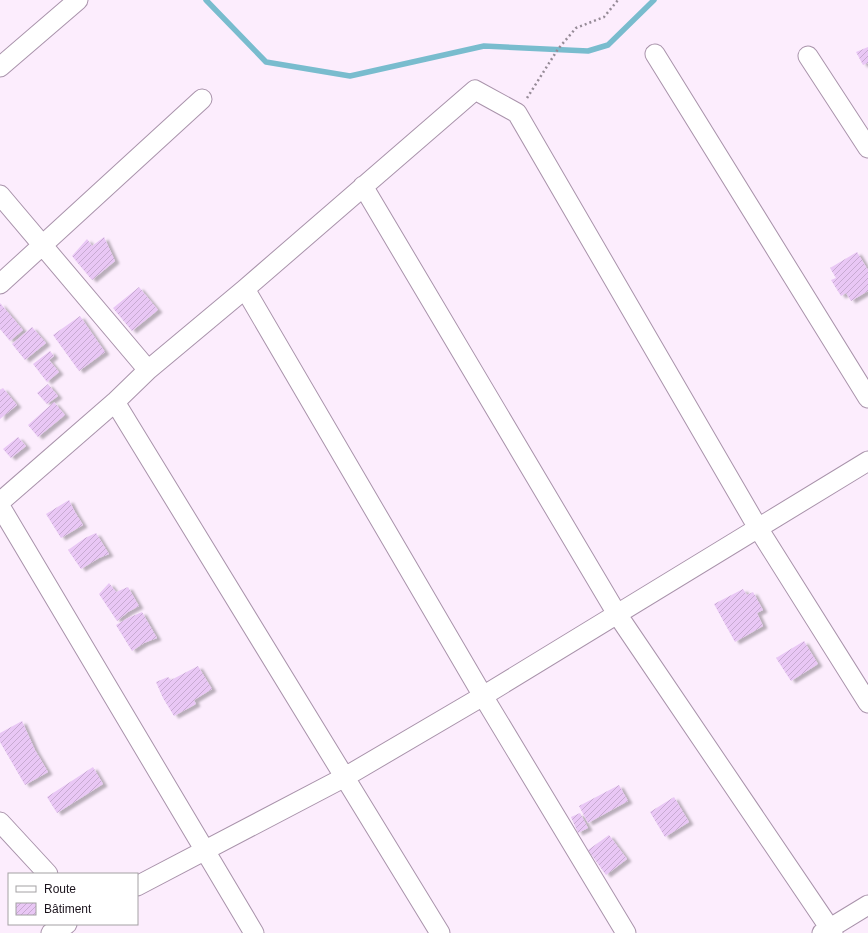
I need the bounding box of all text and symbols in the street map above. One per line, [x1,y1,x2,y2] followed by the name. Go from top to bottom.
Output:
[8,873,138,925] legend
[44,882,76,896] text: Route
[44,902,92,916] text: Bâtiment

